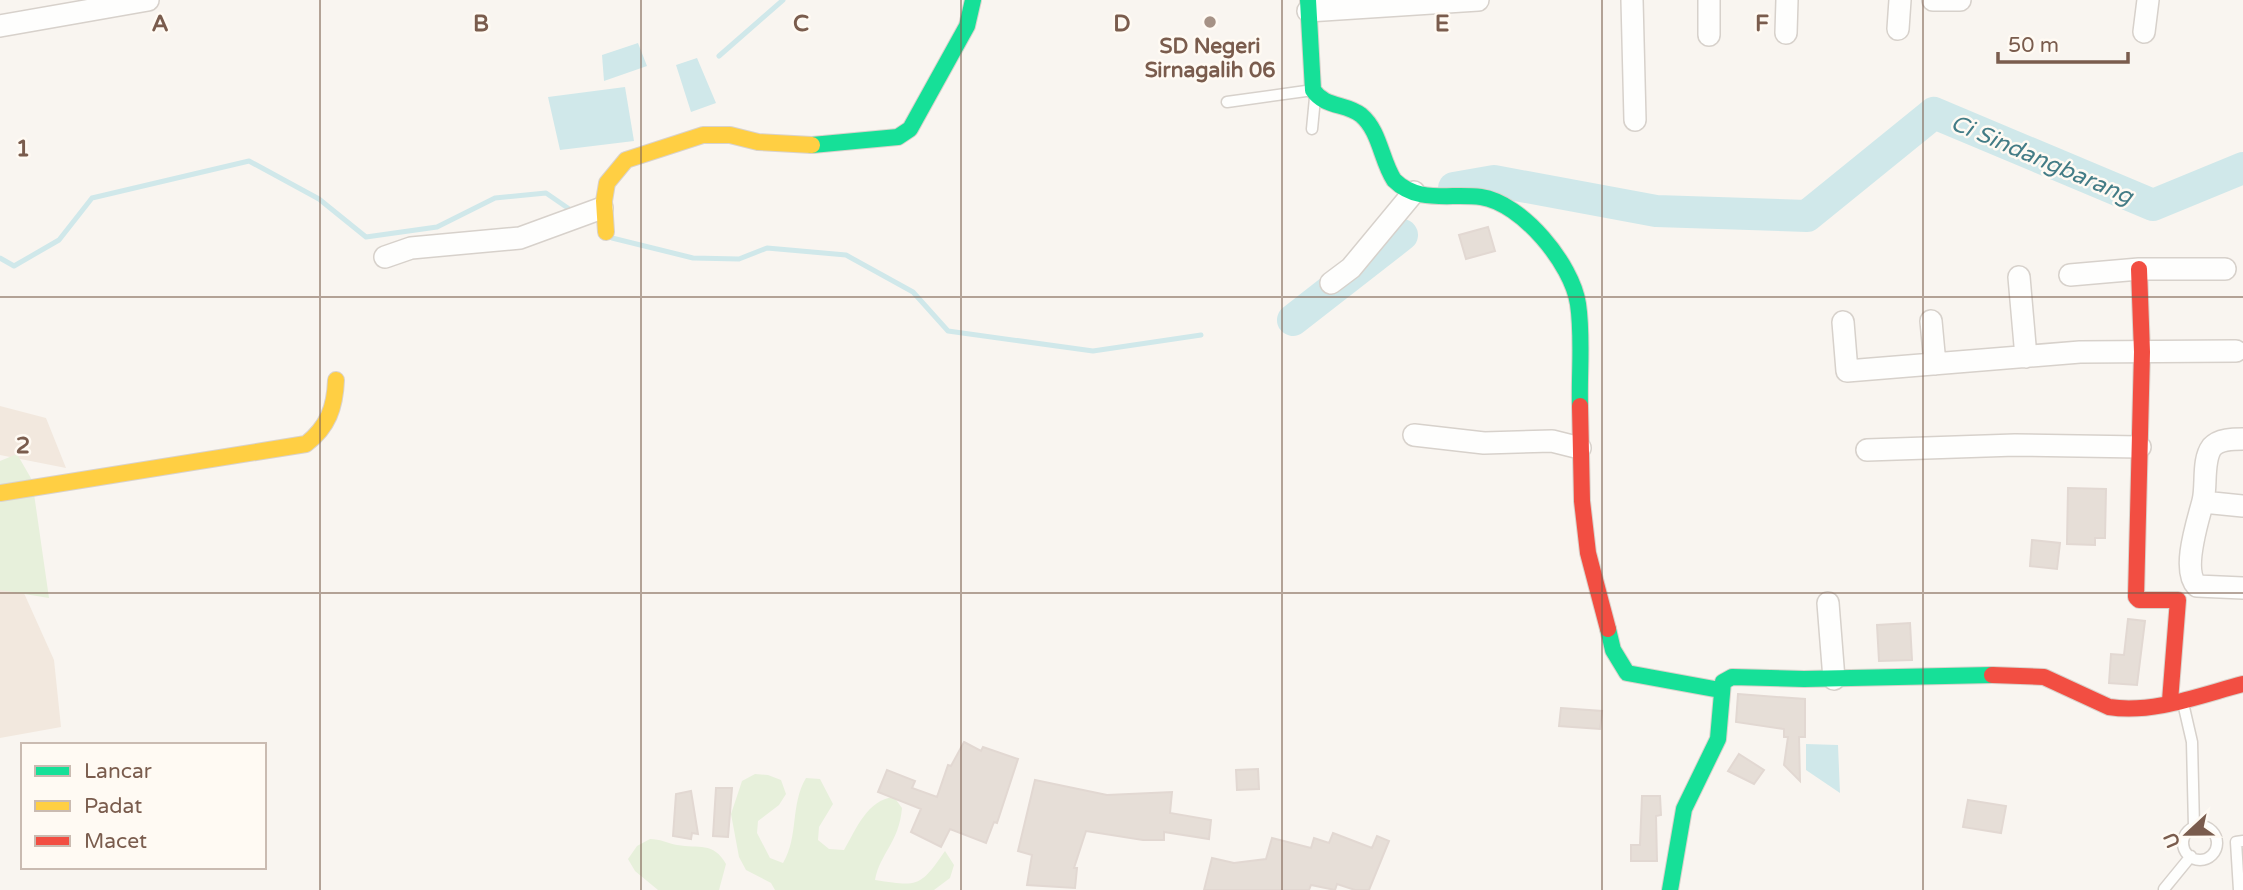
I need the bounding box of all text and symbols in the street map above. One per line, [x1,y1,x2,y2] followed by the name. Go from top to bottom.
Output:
[151,10,169,38] text: A
[473,10,489,38] text: B
[793,10,809,38] text: C
[1113,10,1131,38] text: D
[1435,10,1449,38] text: E
[1755,10,1769,38] text: F
[1202,14,1218,30] marker: SD Negeri Sirnagalih 06
[1998,21,2128,65] scale bar
[2008,33,2059,58] text: 50 m
[1145,34,1275,83] place label: SD Negeri Sirnagalih 06
[1946,109,2138,211] water label: Ci Sindangbarang
[16,135,30,163] text: 1
[16,432,30,460] text: 2
[21,743,266,869] legend
[84,759,152,784] text: Lancar
[84,794,142,819] text: Padat
[2152,799,2222,869] north arrow
[84,829,147,854] text: Macet
[2159,829,2185,851] text: U

